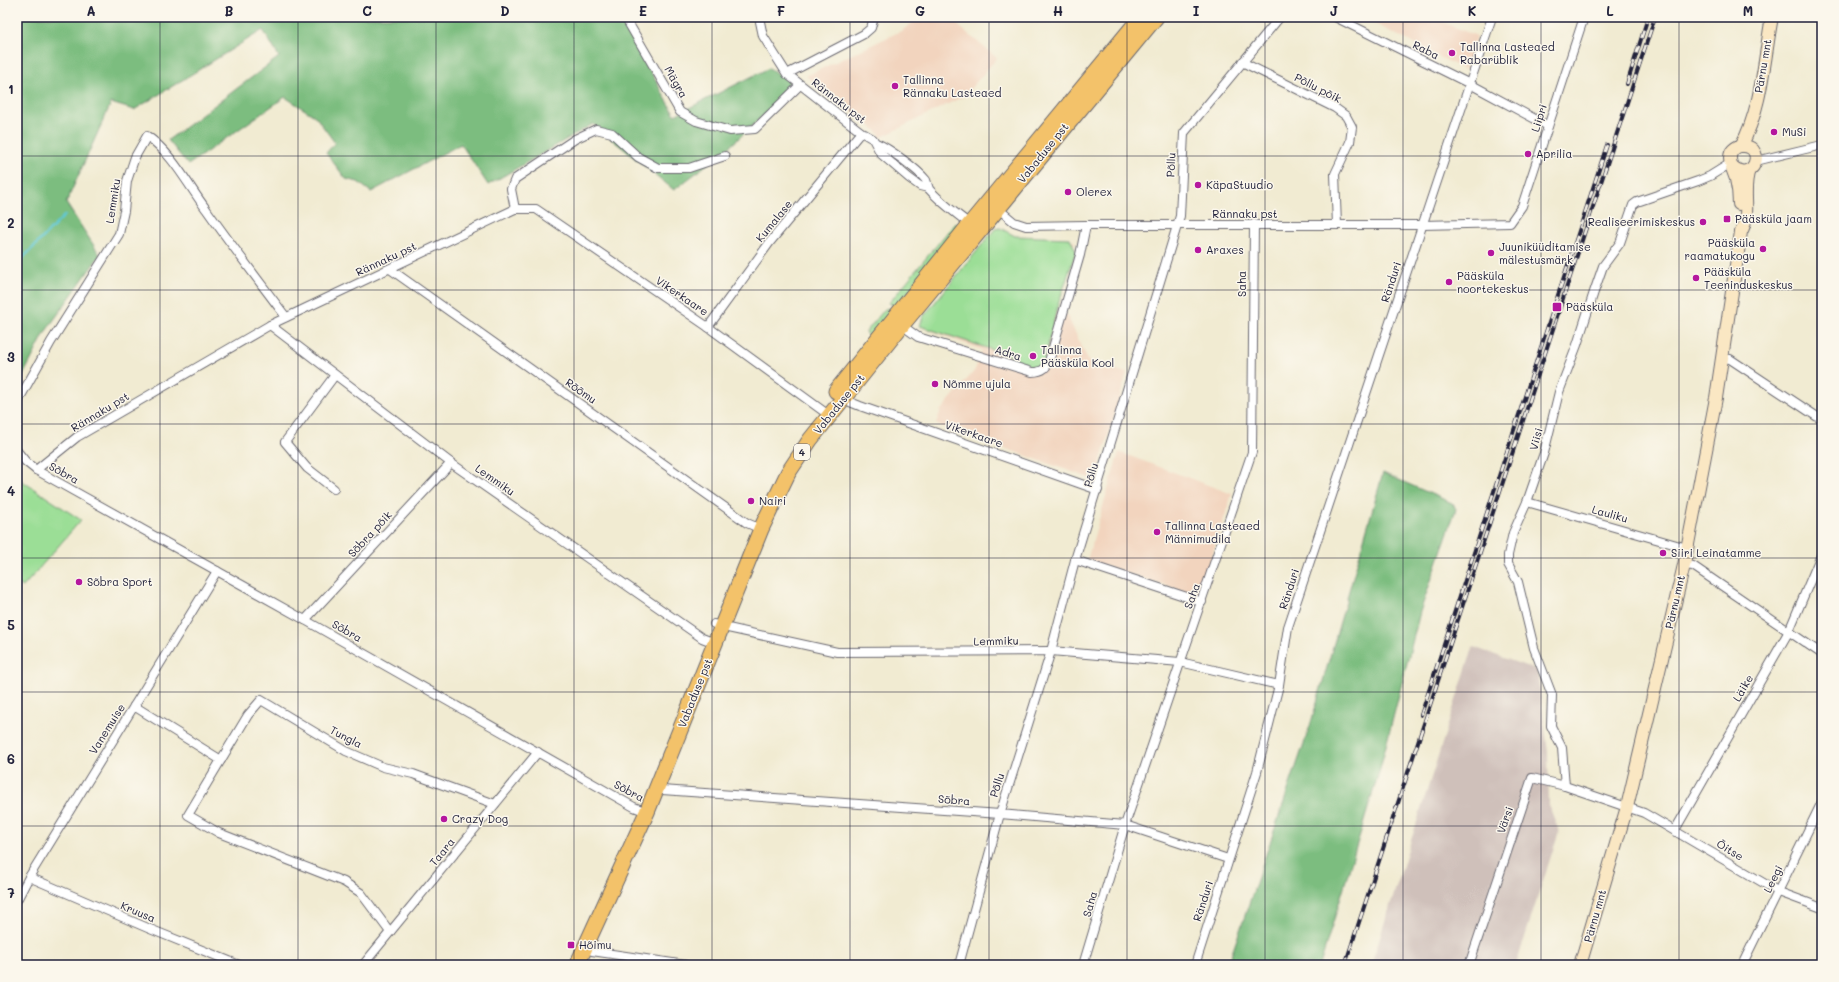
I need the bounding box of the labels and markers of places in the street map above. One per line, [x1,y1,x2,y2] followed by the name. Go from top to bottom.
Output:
[1460,39,1555,67] place label: Tallinna Lasteaed Rabarüblik
[1447,48,1457,58] marker: Tallinna Lasteaed Rabarüblik
[903,72,1002,100] place label: Tallinna Rännaku Lasteaed
[890,81,900,91] marker: Tallinna Rännaku Lasteaed
[1782,124,1806,139] place label: MuSi
[1769,127,1779,137] marker: MuSi
[1536,146,1572,161] place label: Aprilia
[1523,149,1533,159] marker: Aprilia
[1206,177,1274,192] place label: KäpaStuudio
[1193,180,1203,190] marker: KäpaStuudio
[1076,184,1113,199] place label: Olerex
[1063,187,1073,197] marker: Olerex
[1735,211,1812,226] place label: Pääsküla jaam
[1588,214,1695,229] place label: Realiseerimiskeskus
[1722,214,1732,224] marker: Pääsküla jaam
[1698,217,1708,227] marker: Realiseerimiskeskus
[1685,235,1755,263] place label: Pääsküla raamatukogu
[1499,239,1591,267] place label: Juuniküüditamise mälestusmärk
[1206,242,1244,257] place label: Araxes
[1758,244,1768,254] marker: Pääsküla raamatukogu
[1193,245,1203,255] marker: Araxes
[1486,248,1496,258] marker: Juuniküüditamise mälestusmärk
[1704,264,1793,292] place label: Pääsküla Teeninduskeskus
[1457,268,1529,296] place label: Pääsküla noortekeskus
[1691,273,1701,283] marker: Pääsküla Teeninduskeskus
[1444,277,1454,287] marker: Pääsküla noortekeskus
[1566,299,1613,314] place label: Pääsküla
[1551,301,1563,313] marker: Pääsküla
[1041,342,1114,370] place label: Tallinna Pääsküla Kool
[1028,351,1038,361] marker: Tallinna Pääsküla Kool
[943,376,1011,391] place label: Nõmme ujula
[930,379,940,389] marker: Nõmme ujula
[759,493,786,508] place label: Nairi
[746,496,756,506] marker: Nairi
[1165,518,1260,546] place label: Tallinna Lasteaed Männimudila
[1152,527,1162,537] marker: Tallinna Lasteaed Männimudila
[1671,545,1761,560] place label: Siiri Leinatamme
[1658,548,1668,558] marker: Siiri Leinatamme
[87,574,153,589] place label: Sõbra Sport
[74,577,84,587] marker: Sõbra Sport
[452,811,508,826] place label: Crazy Dog
[439,814,449,824] marker: Crazy Dog
[579,937,612,952] place label: Hõimu
[566,940,576,950] marker: Hõimu

